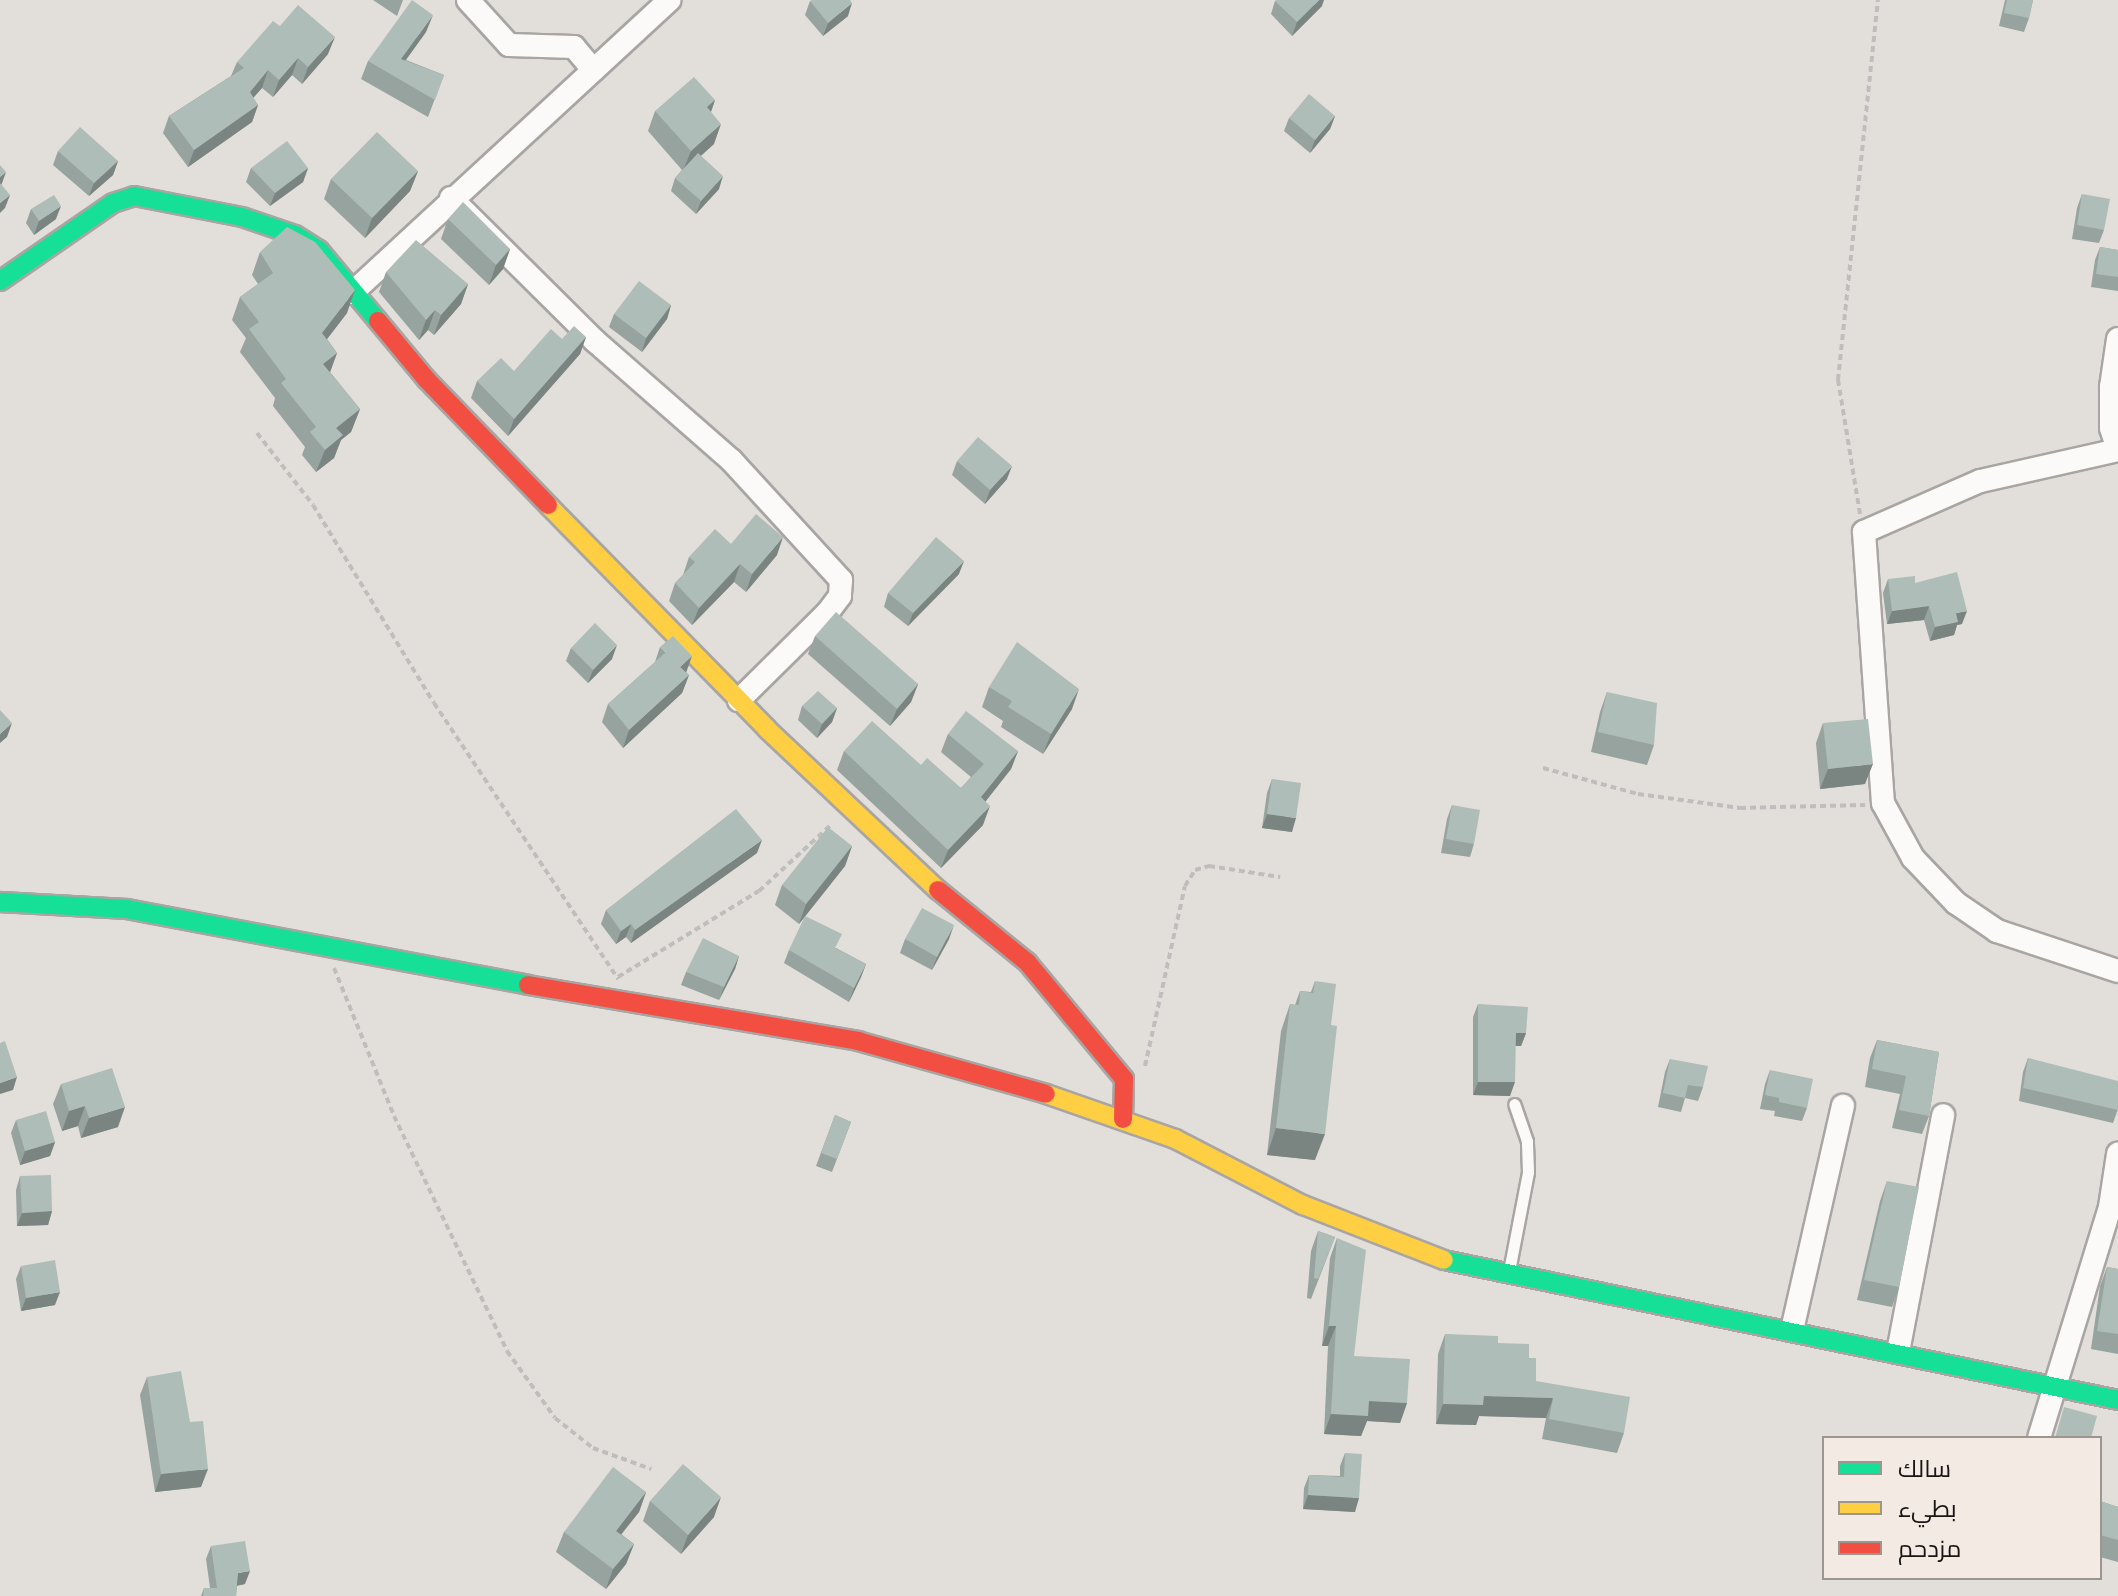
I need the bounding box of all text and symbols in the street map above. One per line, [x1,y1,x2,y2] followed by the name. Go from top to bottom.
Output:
[1822,1436,2102,1580] legend
[1898,1453,1951,1482] text: سالك
[1898,1493,1957,1522] text: بطيء
[1898,1533,1961,1562] text: مزدحم

